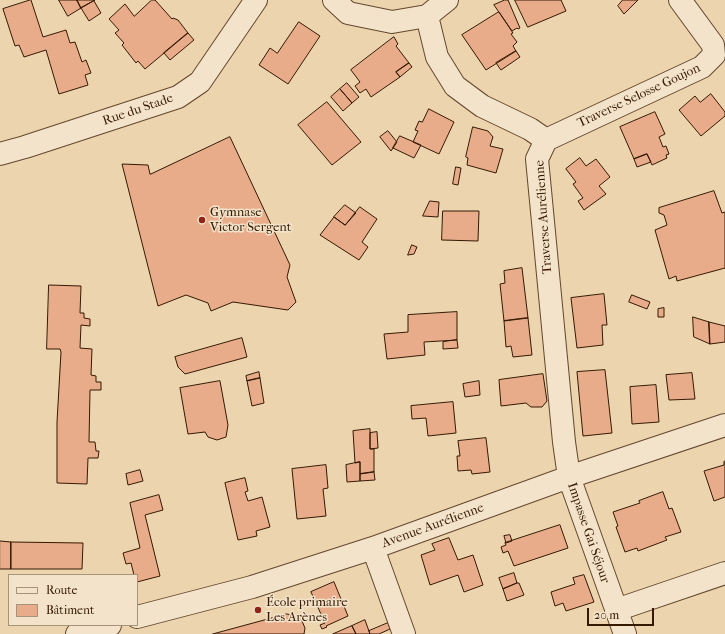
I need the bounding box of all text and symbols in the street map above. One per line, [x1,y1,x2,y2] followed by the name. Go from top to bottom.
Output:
[575,61,703,131] street label: Traverse Selosse Goujon
[101,91,175,129] street label: Rue du Stade
[532,160,556,274] street label: Traverse Aurélienne
[210,205,291,236] place label: Gymnase Victor Sergent
[197,215,207,225] marker: Gymnase Victor Sergent
[563,481,613,585] street label: Impasse Gai Séjour
[380,500,486,552] street label: Avenue Aurélienne
[8,574,138,626] legend
[46,583,78,597] text: Route
[266,595,348,626] place label: École primaire Les Arènes
[589,600,656,626] scale bar
[46,603,94,617] text: Bâtiment
[253,605,263,615] marker: École primaire Les Arènes
[594,608,619,622] text: 20 m

